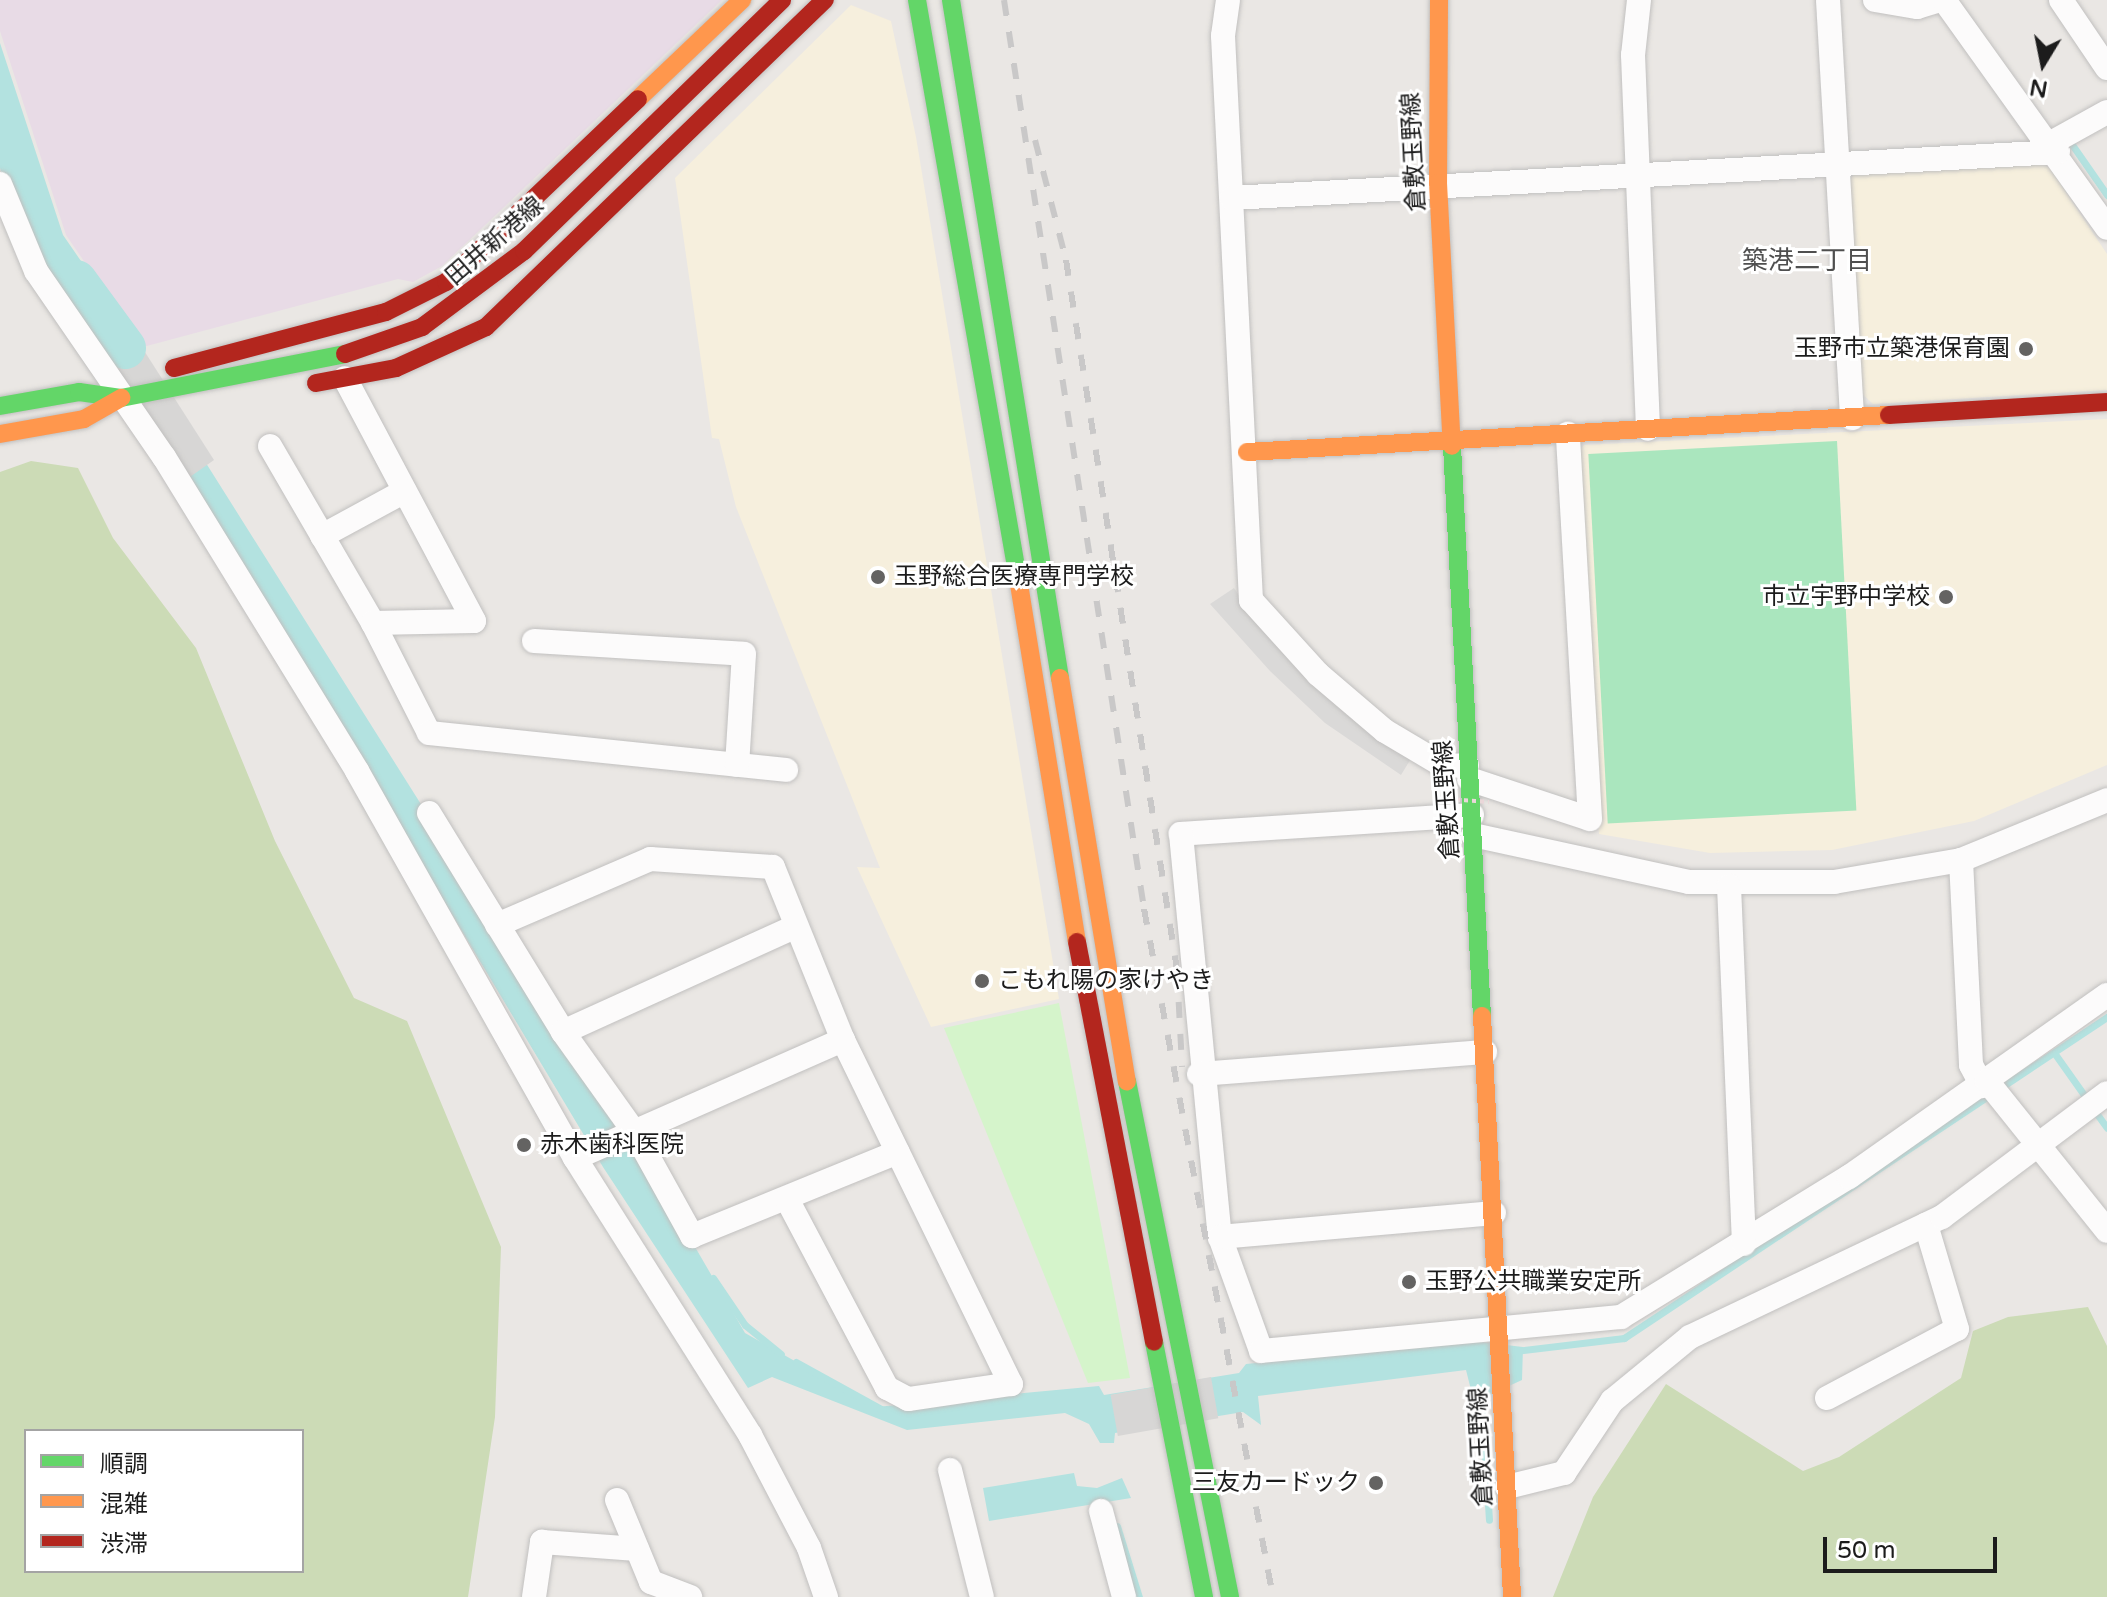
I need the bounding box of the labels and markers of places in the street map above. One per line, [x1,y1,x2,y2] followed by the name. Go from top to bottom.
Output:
[1794,335,2010,363] place label: 玉野市立築港保育園
[2017,340,2035,358] marker: 玉野市立築港保育園
[894,563,1134,591] place label: 玉野総合医療専門学校
[869,568,887,586] marker: 玉野総合医療専門学校
[1762,583,1930,611] place label: 市立宇野中学校
[1937,588,1955,606] marker: 市立宇野中学校
[998,967,1214,995] place label: こもれ陽の家けやき
[973,972,991,990] marker: こもれ陽の家けやき
[540,1131,684,1159] place label: 赤木歯科医院
[515,1136,533,1154] marker: 赤木歯科医院
[1425,1268,1641,1296] place label: 玉野公共職業安定所
[1400,1273,1418,1291] marker: 玉野公共職業安定所
[1192,1469,1360,1497] place label: 三友カードック
[1367,1474,1385,1492] marker: 三友カードック

